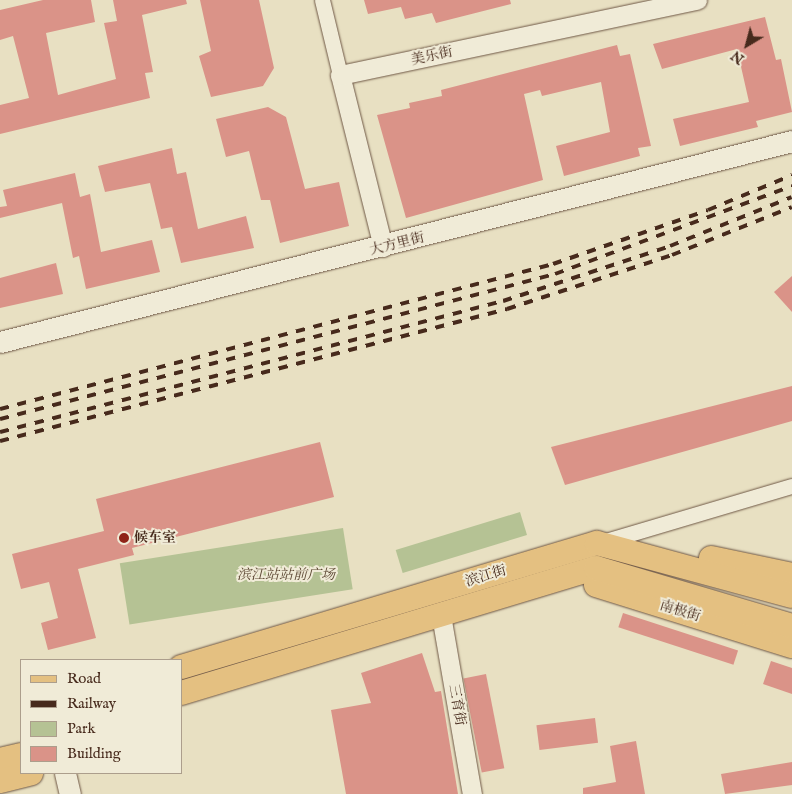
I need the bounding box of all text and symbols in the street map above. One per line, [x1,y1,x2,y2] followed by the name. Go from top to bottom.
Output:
[722,20,772,70] north arrow
[410,43,454,69] street label: 美乐街
[728,46,748,68] text: N
[368,229,426,259] street label: 大方里街
[134,530,176,546] place label: 候车室
[118,532,130,544] marker: 候车室
[463,562,509,590] street label: 滨江街
[237,567,335,583] park label: 滨江站站前广场
[657,597,703,625] street label: 南极街
[20,659,182,774] legend
[67,669,101,688] text: Road
[445,683,469,727] street label: 三育街
[67,694,116,713] text: Railway
[67,719,96,738] text: Park
[67,744,121,763] text: Building

